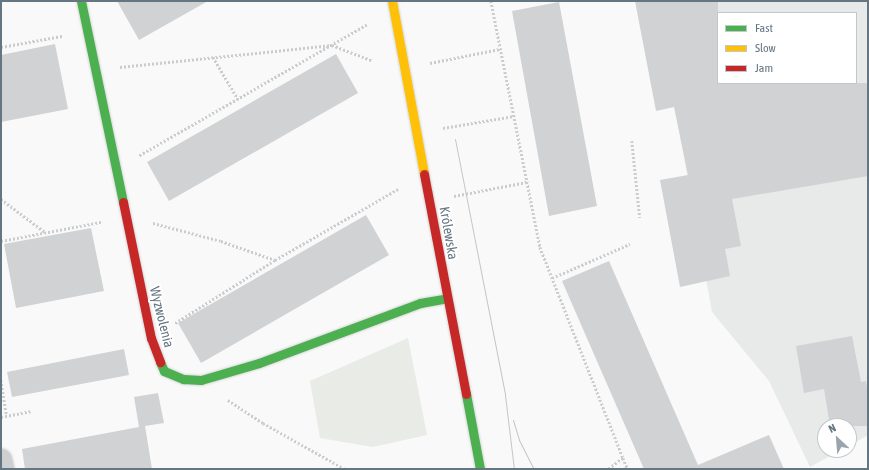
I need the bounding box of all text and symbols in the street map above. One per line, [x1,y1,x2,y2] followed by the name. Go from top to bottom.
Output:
[717,12,857,84] legend
[755,21,773,35] text: Fast
[755,41,776,55] text: Slow
[755,61,773,75] text: Jam
[436,205,462,261] street label: Królewska
[146,285,178,349] street label: Wyzwolenia
[817,418,857,458] north arrow
[827,421,838,435] text: N

